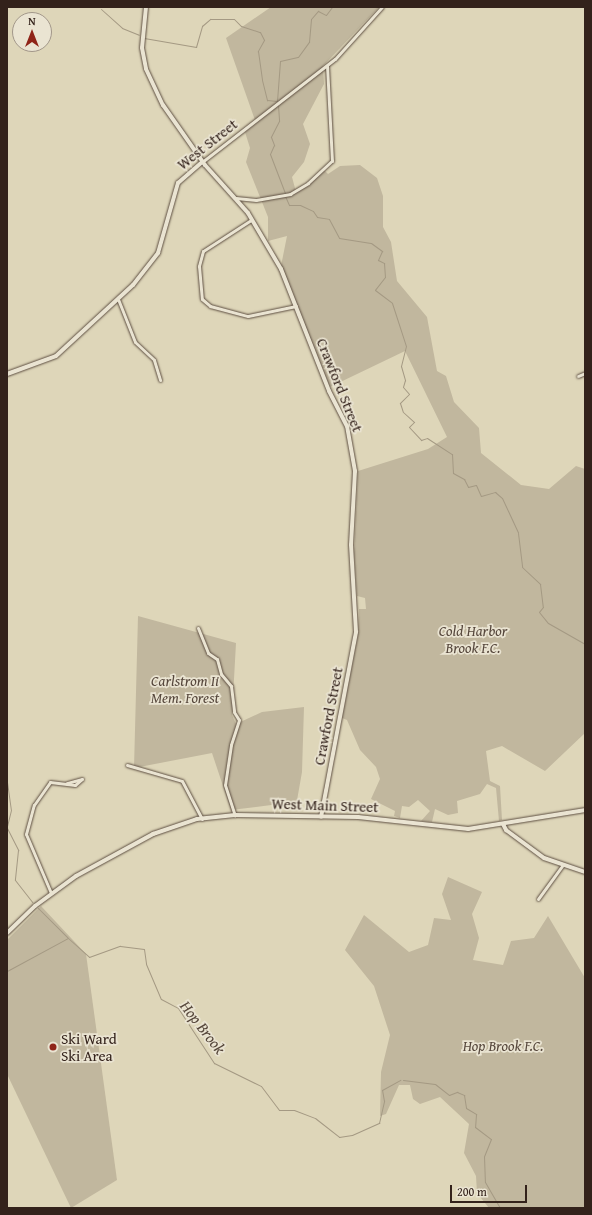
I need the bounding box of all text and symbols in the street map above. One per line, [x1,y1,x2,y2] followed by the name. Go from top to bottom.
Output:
[12,12,52,52] north arrow
[28,13,36,29] text: N
[173,115,241,173] street label: West Street
[313,336,367,434] street label: Crawford Street
[439,621,507,656] park label: Cold Harbor Brook F.C.
[310,665,346,767] street label: Crawford Street
[151,671,219,706] park label: Carlstrom Ii Mem. Forest
[271,794,379,816] street label: West Main Street
[176,996,230,1058] water label: Hop Brook
[61,1029,117,1064] place label: Ski Ward Ski Area
[463,1037,543,1055] park label: Hop Brook F.C.
[48,1042,58,1052] marker: Ski Ward Ski Area
[452,1177,529,1203] scale bar
[457,1183,487,1200] text: 200 m

